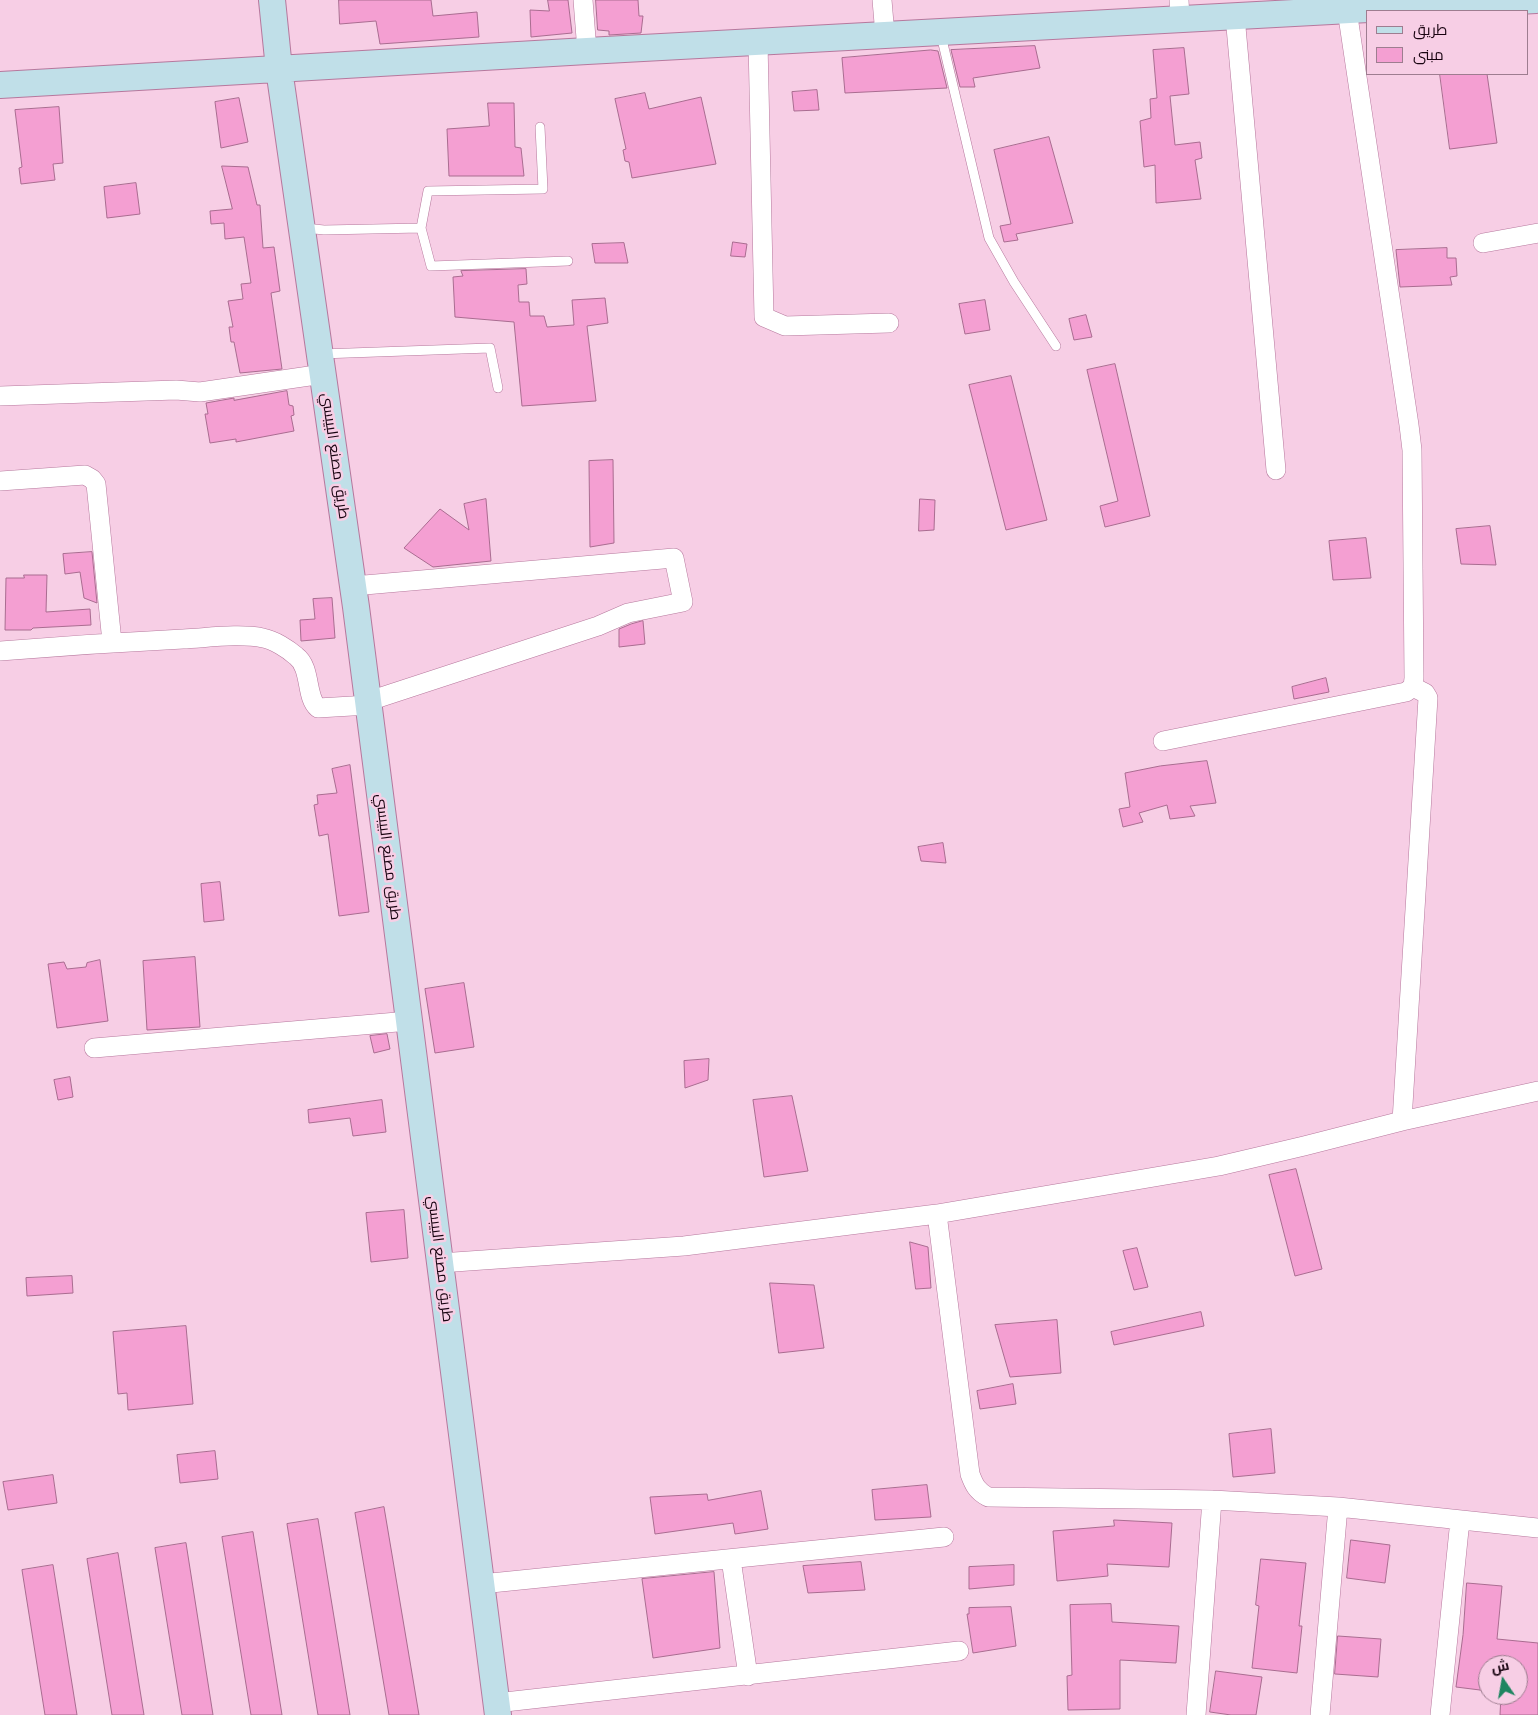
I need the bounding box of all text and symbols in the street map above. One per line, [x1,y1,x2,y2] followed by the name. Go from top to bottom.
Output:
[1366,10,1528,75] legend
[1413,21,1447,39] text: طريق
[1413,46,1444,64] text: مبنى
[317,392,353,520] street label: طريق مصنع البيبسي
[371,793,405,921] street label: طريق مصنع البيبسي
[423,1195,457,1323] street label: طريق مصنع البيبسي
[1478,1655,1528,1705] north arrow
[1490,1657,1511,1676] text: ش

